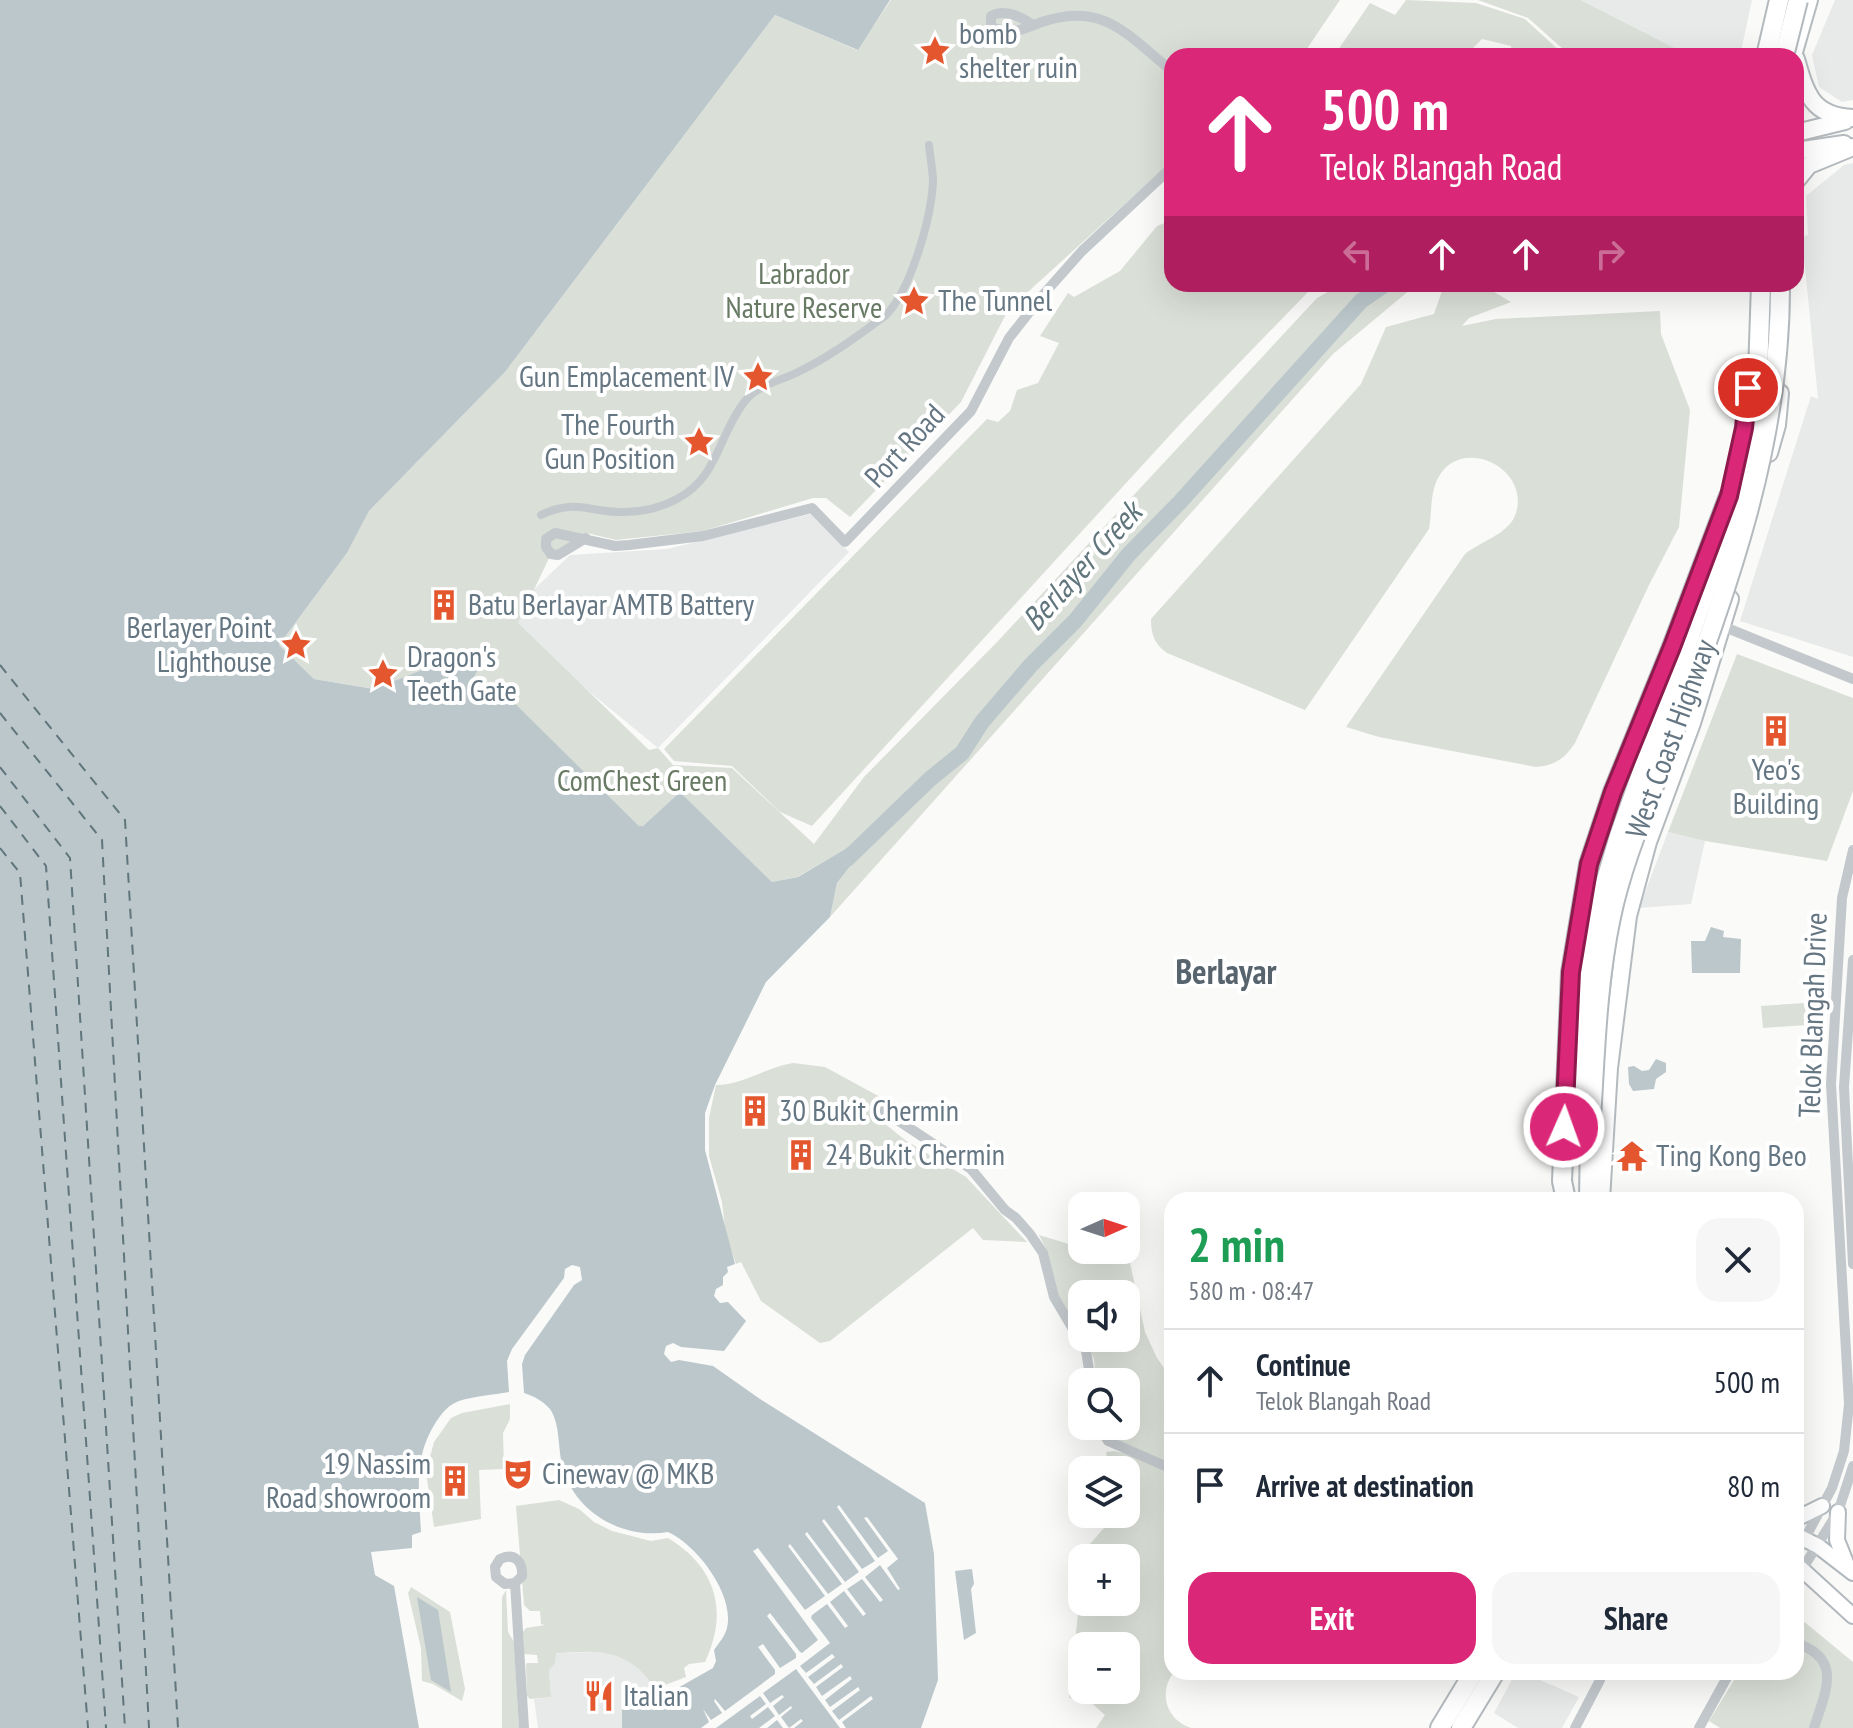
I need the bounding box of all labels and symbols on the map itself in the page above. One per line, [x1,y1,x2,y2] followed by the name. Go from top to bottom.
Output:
[959,13,1078,86] place label: bomb shelter ruin
[918,34,952,68] place icon: bomb shelter ruin
[726,253,882,326] park label: Labrador Nature Reserve
[938,280,1052,319] place label: The Tunnel
[897,284,931,318] place icon: The Tunnel
[1714,354,1782,422] pin
[519,356,734,395] place label: Gun Emplacement IV
[741,360,775,394] place icon: Gun Emplacement IV
[855,395,952,495] street label: Port Road
[545,404,675,477] place label: The Fourth Gun Position
[682,425,716,459] place icon: The Fourth Gun Position
[1012,489,1153,639] water label: Berlayer Creek
[468,584,755,623] place label: Batu Berlayar AMTB Battery
[427,588,461,622] building icon: Batu Berlayar AMTB Battery
[126,607,273,680] place label: Berlayer Point Lighthouse
[279,628,313,662] place icon: Berlayer Point Lighthouse
[1616,633,1724,843] street label: West Coast Highway
[407,636,517,709] place label: Dragon's Teeth Gate
[366,657,400,691] place icon: Dragon's Teeth Gate
[1759,714,1793,748] building icon: Yeo's Building
[1733,749,1819,822] place label: Yeo's Building
[557,760,727,799] park label: ComChest Green
[1788,912,1835,1118] street label: Telok Blangah Drive
[1175,949,1277,993] district label: Berlayar
[1522,1085,1606,1169] position arrow
[779,1090,959,1129] place label: 30 Bukit Chermin
[738,1094,772,1128] building icon: 30 Bukit Chermin
[825,1134,1005,1173] place label: 24 Bukit Chermin
[1656,1135,1807,1174] place label: Ting Kong Beo
[784,1138,818,1172] building icon: 24 Bukit Chermin
[1615,1139,1649,1173] temple icon: Ting Kong Beo
[1068,1192,1140,1264] north arrow
[266,1443,431,1516] place label: 19 Nassim Road showroom
[542,1453,715,1492] place label: Cinewav @ MKB
[501,1457,535,1491] theatre icon: Cinewav @ MKB
[438,1464,472,1498] building icon: 19 Nassim Road showroom
[623,1675,689,1714] place label: Italian
[582,1679,616,1713] restaurant icon: Italian

